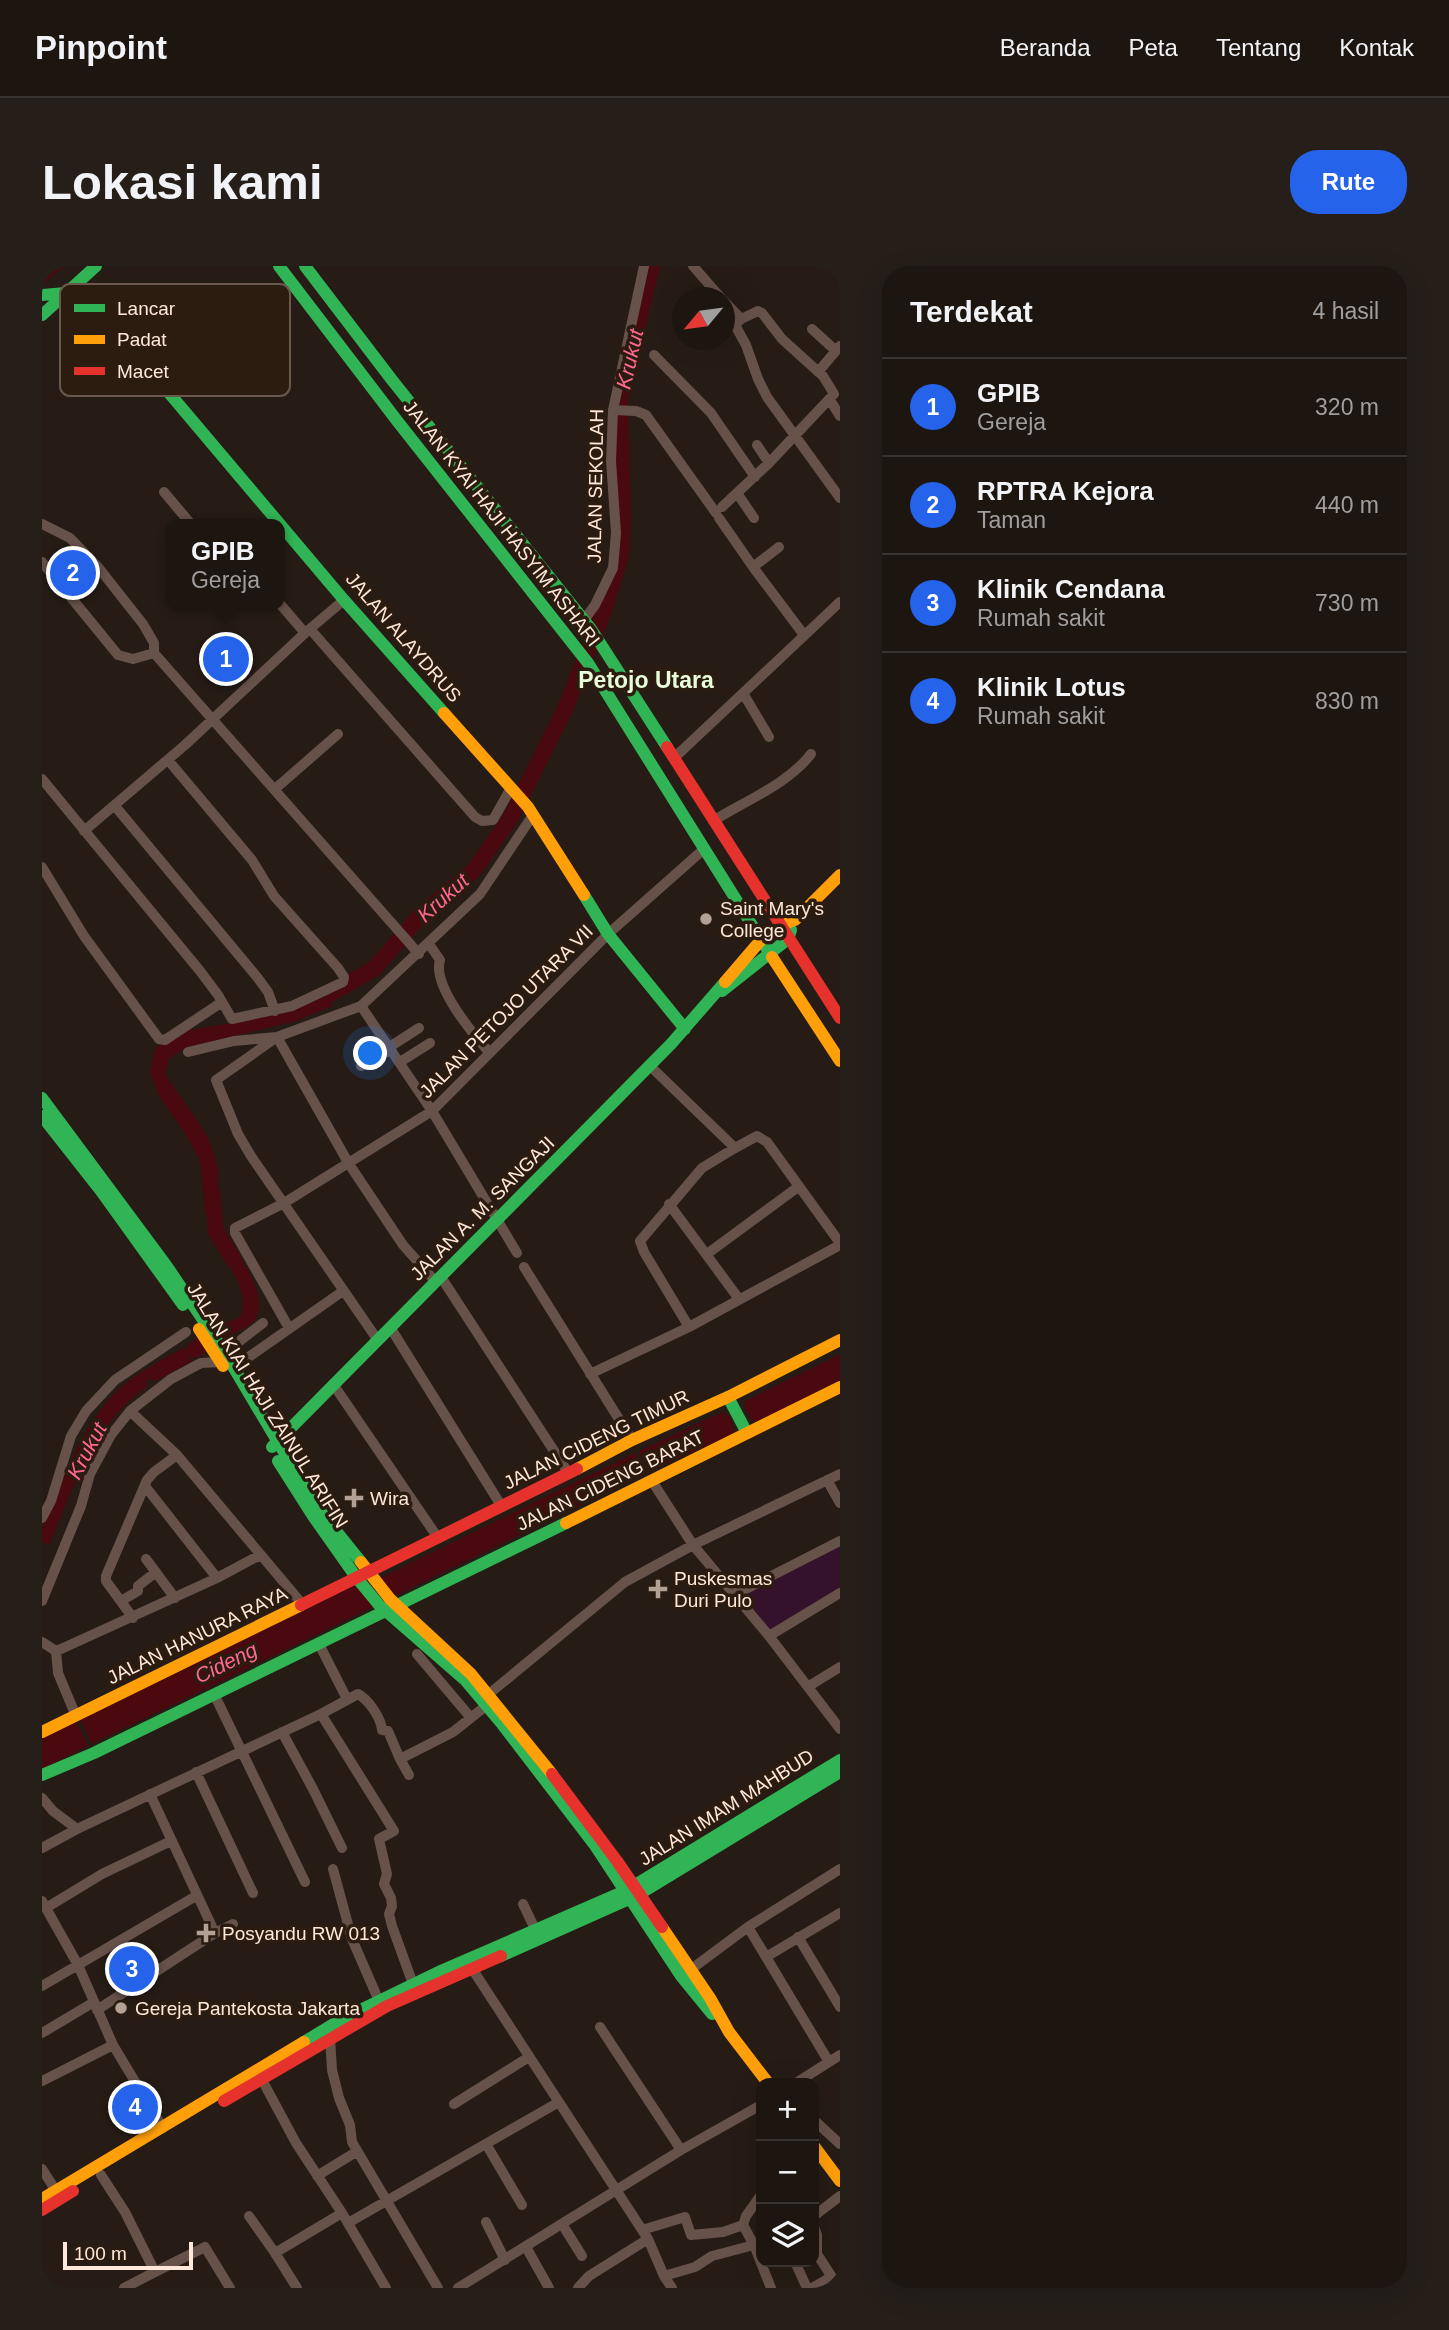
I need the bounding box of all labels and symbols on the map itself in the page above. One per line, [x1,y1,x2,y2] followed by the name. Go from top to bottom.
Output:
[60,284,290,396] legend
[672,287,735,350] north arrow
[117,298,176,319] text: Lancar
[611,326,648,391] water label: Krukut
[117,329,167,350] text: Padat
[117,361,169,382] text: Macet
[399,396,604,650] street label: JALAN KYAI HAJI HASYIM ASHARI
[584,409,607,563] street label: JALAN SEKOLAH
[50,547,96,599] pin: 2
[342,568,465,706] street label: JALAN ALAYDRUS
[203,633,249,685] pin: 1
[578,667,714,693] district label: Petojo Utara
[412,868,474,926] water label: Krukut
[720,898,824,941] place label: Saint Mary's College
[698,911,714,927] marker: Saint Mary's College
[416,921,597,1102] street label: JALAN PETOJO UTARA VII
[353,1036,387,1070] your location
[406,1132,558,1284] street label: JALAN A. M. SANGAJI
[183,1279,352,1532] street label: JALAN KIAI HAJI ZAINUL ARIFIN
[500,1385,692,1493] street label: JALAN CIDENG TIMUR
[62,1418,112,1483] water label: Krukut
[513,1426,708,1535] street label: JALAN CIDENG BARAT
[344,1488,364,1508] marker: Wira
[370,1488,409,1509] place label: Wira
[674,1568,772,1611] place label: Puskesmas Duri Pulo
[648,1579,668,1599] marker: Puskesmas Duri Pulo
[104,1583,291,1688] street label: JALAN HANURA RAYA
[191,1637,261,1687] water label: Cideng
[635,1745,817,1870] street label: JALAN IMAM MAHBUD
[196,1923,216,1943] marker: Posyandu RW 013
[222,1923,380,1944] place label: Posyandu RW 013
[109,1943,155,1995] pin: 3
[135,1998,360,2019] place label: Gereja Pantekosta Jakarta
[113,2000,129,2016] marker: Gereja Pantekosta Jakarta
[112,2081,158,2133] pin: 4
[63,2239,192,2271] scale bar

